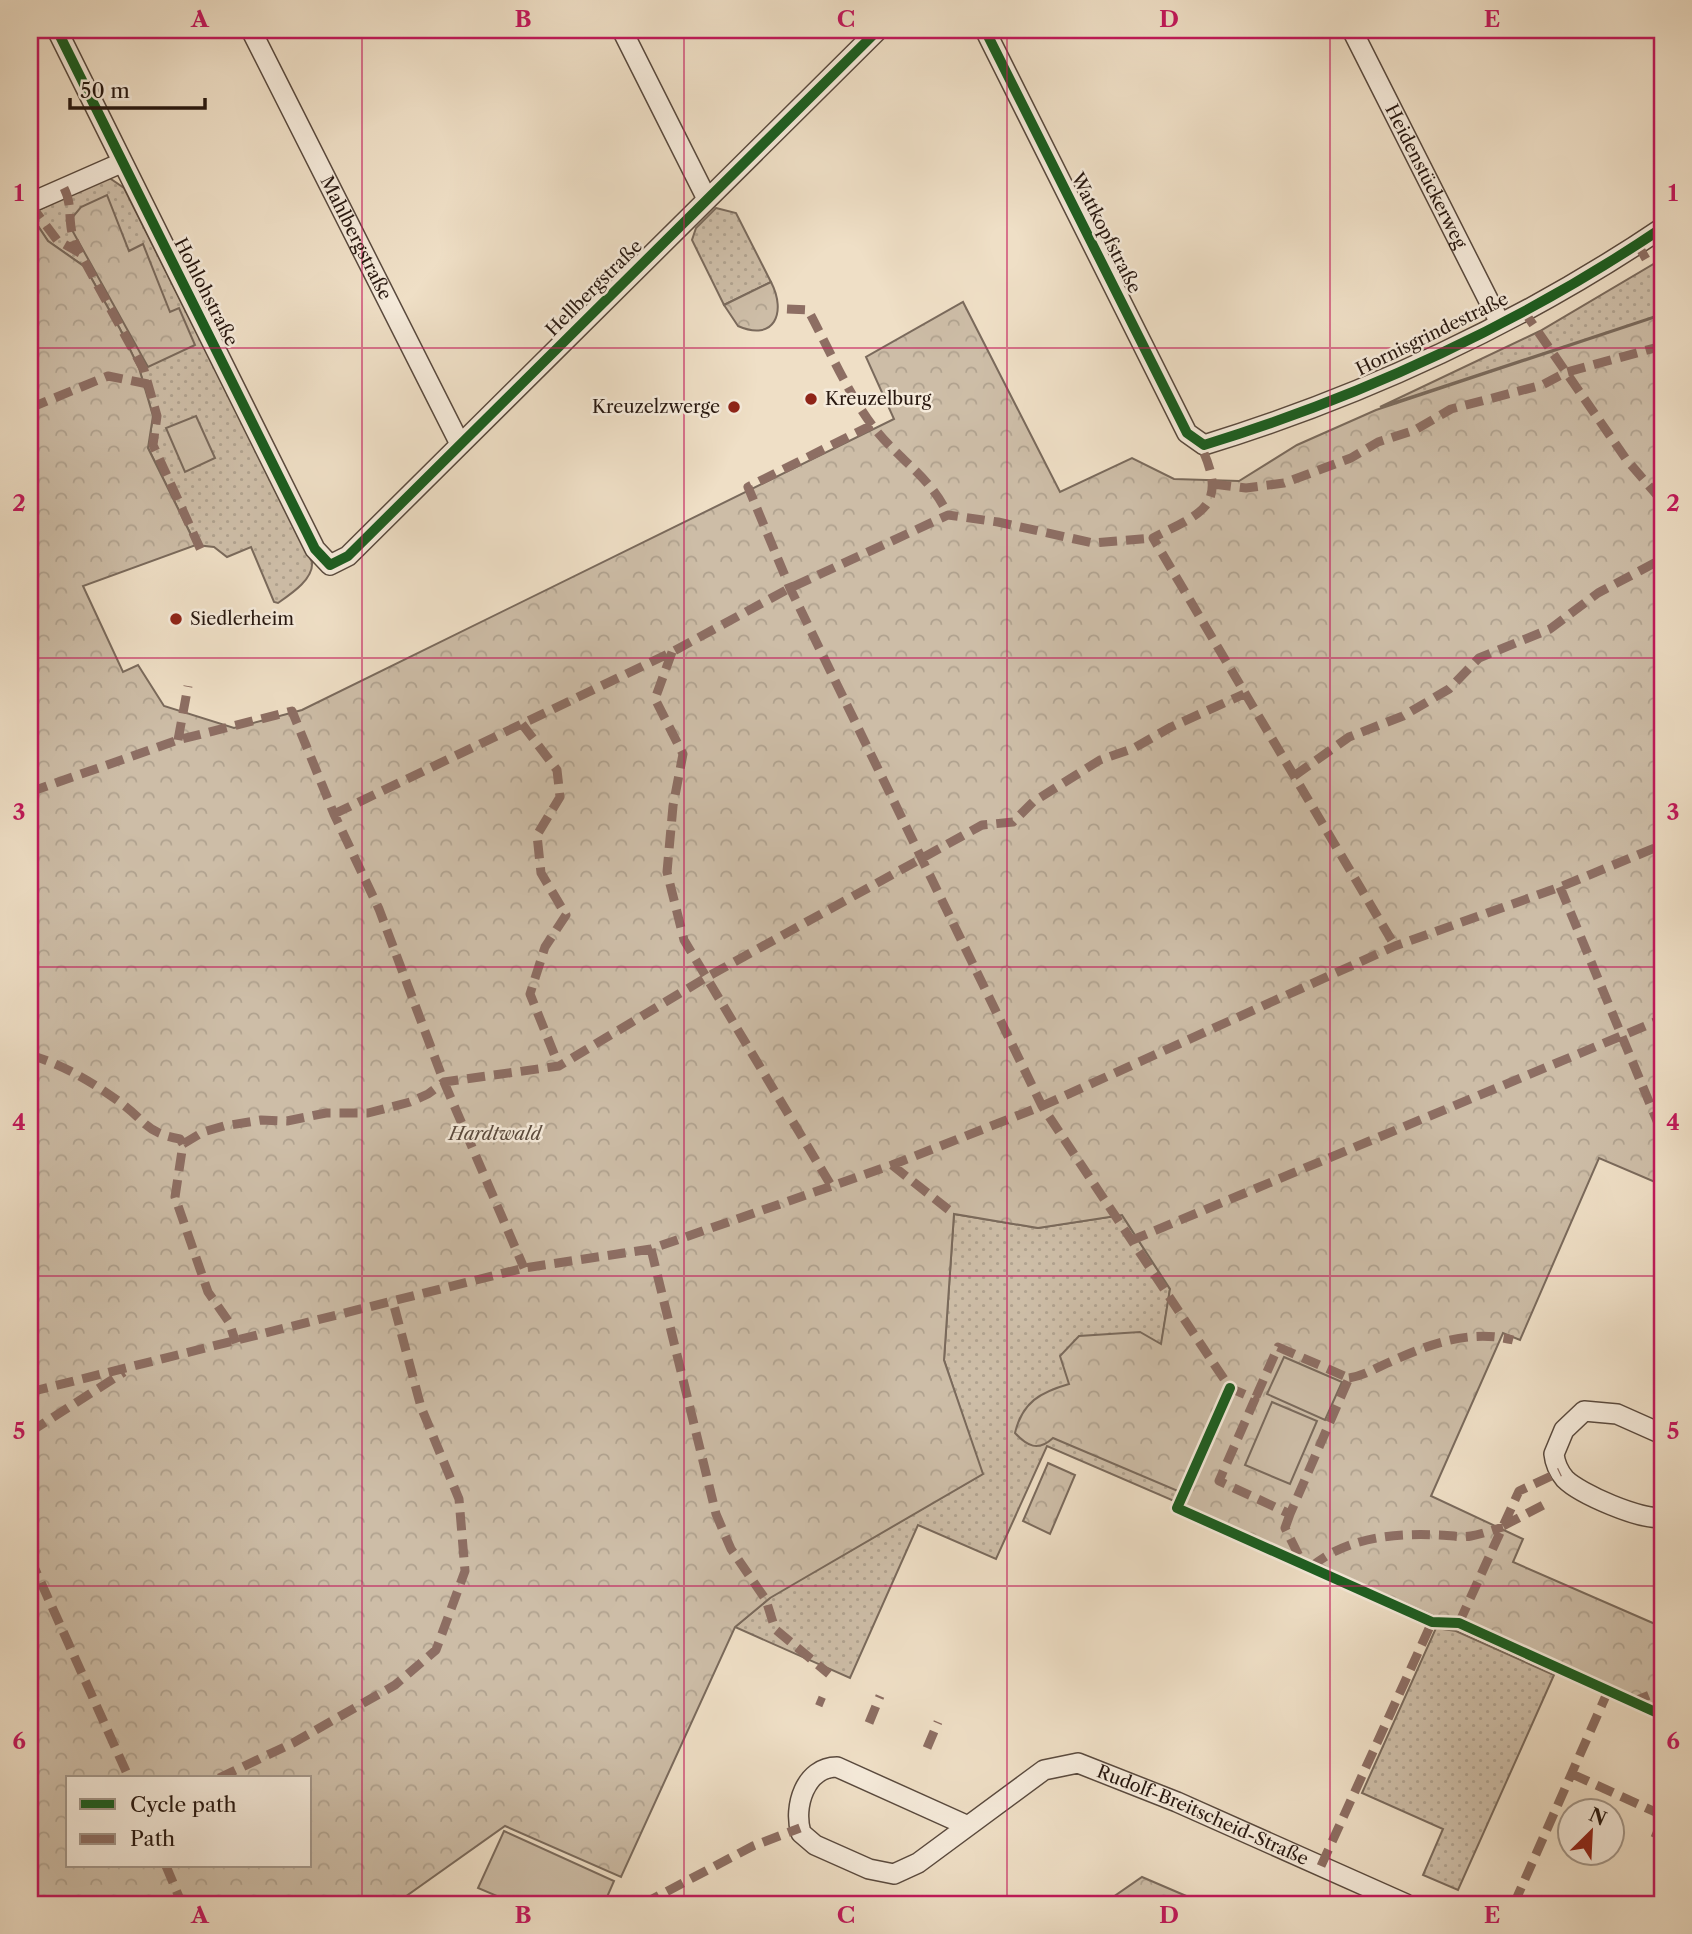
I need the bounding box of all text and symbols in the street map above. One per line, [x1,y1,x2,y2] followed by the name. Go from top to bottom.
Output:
[190,5,210,33] text: A
[514,5,532,33] text: B
[837,5,855,33] text: C
[1159,5,1179,33] text: D
[1484,5,1500,33] text: E
[70,66,205,110] scale bar
[80,78,130,103] text: 50 m
[1380,101,1472,253] street label: Heidenstückerweg
[1066,168,1146,297] street label: Wattkopfstraße
[316,172,396,304] street label: Mahlbergstraße
[14,179,25,207] text: 1
[1668,179,1679,207] text: 1
[169,234,243,350] street label: Hohlohstraße
[541,235,647,341] street label: Hellbergstraße
[1352,288,1512,380] street label: Hornisgrindestraße
[825,388,932,410] place label: Kreuzelburg
[803,391,819,407] marker: Kreuzelburg
[592,396,720,418] place label: Kreuzelzwerge
[726,399,742,415] marker: Kreuzelzwerge
[12,489,26,517] text: 2
[1666,489,1680,517] text: 2
[190,608,294,630] place label: Siedlerheim
[168,611,184,627] marker: Siedlerheim
[13,798,26,826] text: 3
[1667,798,1680,826] text: 3
[12,1108,26,1136] text: 4
[1666,1108,1680,1136] text: 4
[447,1123,543,1145] park label: Hardtwald
[13,1417,25,1445] text: 5
[1667,1417,1679,1445] text: 5
[12,1727,26,1755] text: 6
[1666,1727,1680,1755] text: 6
[1094,1761,1312,1870] street label: Rudolf-Breitscheid-Straße
[66,1776,312,1868] legend
[130,1792,237,1817] text: Cycle path
[1556,1798,1626,1868] north arrow
[1585,1803,1610,1831] text: N
[130,1826,175,1851] text: Path
[190,1901,210,1929] text: A
[514,1901,532,1929] text: B
[837,1901,855,1929] text: C
[1159,1901,1179,1929] text: D
[1484,1901,1500,1929] text: E

